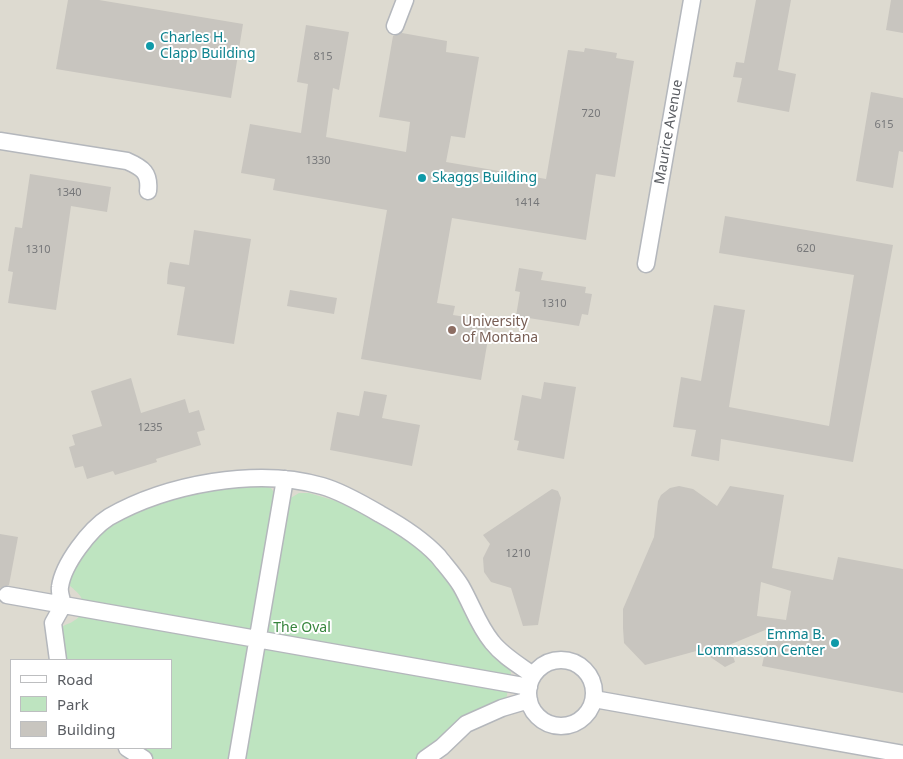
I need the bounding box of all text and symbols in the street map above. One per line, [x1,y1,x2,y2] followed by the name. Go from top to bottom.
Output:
[160,30,256,62] place label: Charles H. Clapp Building
[144,40,156,52] marker: Charles H. Clapp Building
[314,50,332,64] house number: 815
[652,78,686,186] street label: Maurice Avenue
[582,107,600,121] house number: 720
[875,118,893,132] house number: 615
[305,154,331,168] house number: 1330
[432,170,537,186] place label: Skaggs Building
[416,172,428,184] marker: Skaggs Building
[56,186,82,200] house number: 1340
[514,196,540,210] house number: 1414
[797,242,815,256] house number: 620
[25,243,51,257] house number: 1310
[541,297,567,311] house number: 1310
[462,314,538,347] place label: University of Montana
[446,324,458,336] marker: University of Montana
[137,421,163,435] house number: 1235
[505,547,531,561] house number: 1210
[273,620,331,636] park label: The Oval
[697,627,825,660] place label: Emma B. Lommasson Center
[829,637,841,649] marker: Emma B. Lommasson Center
[10,659,172,749] legend
[57,669,93,689] text: Road
[57,694,89,714] text: Park
[57,719,115,739] text: Building

